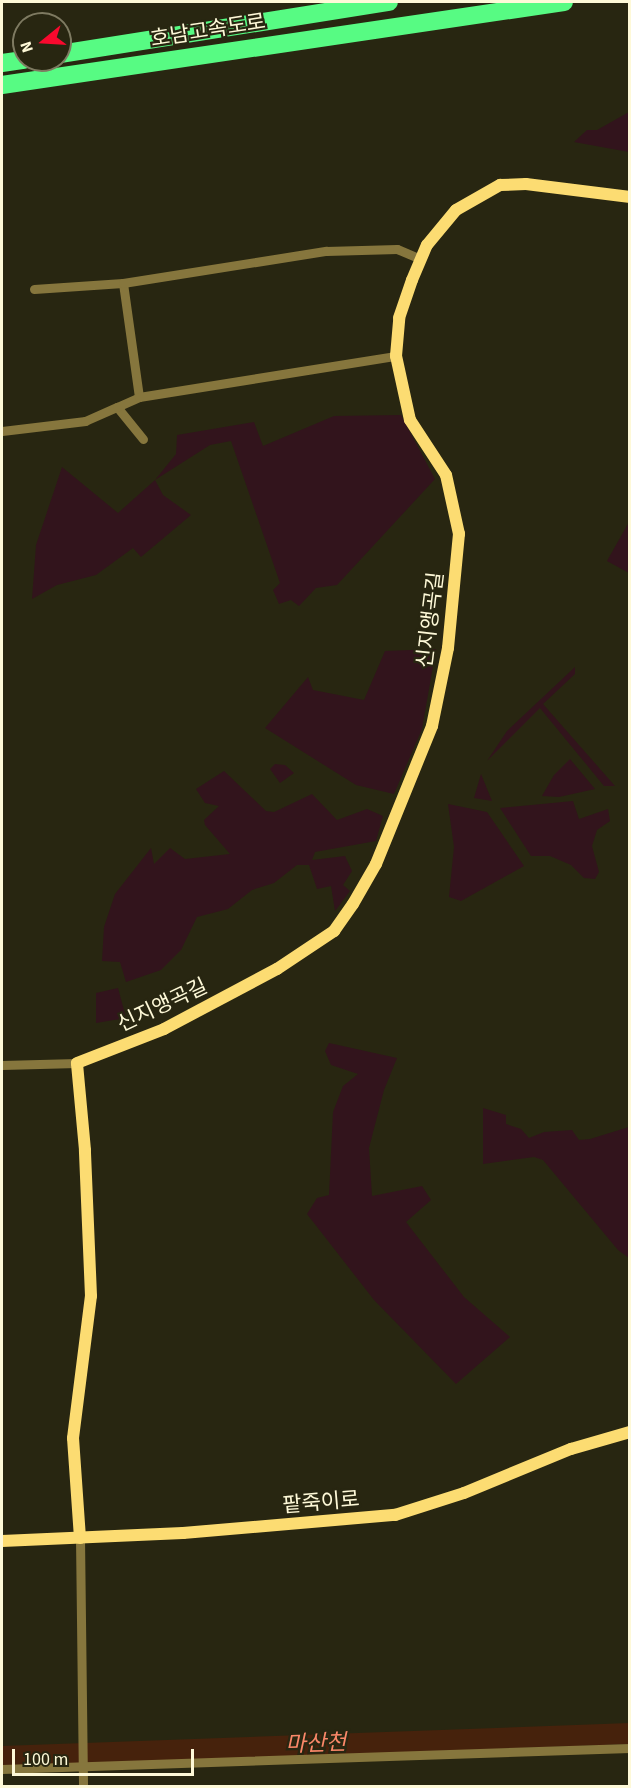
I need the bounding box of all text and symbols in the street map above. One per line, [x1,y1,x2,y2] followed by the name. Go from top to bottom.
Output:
[149,8,267,52] street label: 호남고속도로
[12,12,72,72] north arrow
[15,38,39,55] text: N
[412,571,448,669] street label: 신지앵곡길
[113,973,211,1037] street label: 신지앵곡길
[281,1486,361,1518] street label: 팥죽이로
[285,1730,347,1758] water label: 마산천
[15,1737,196,1775] scale bar
[23,1747,68,1772] text: 100 m

